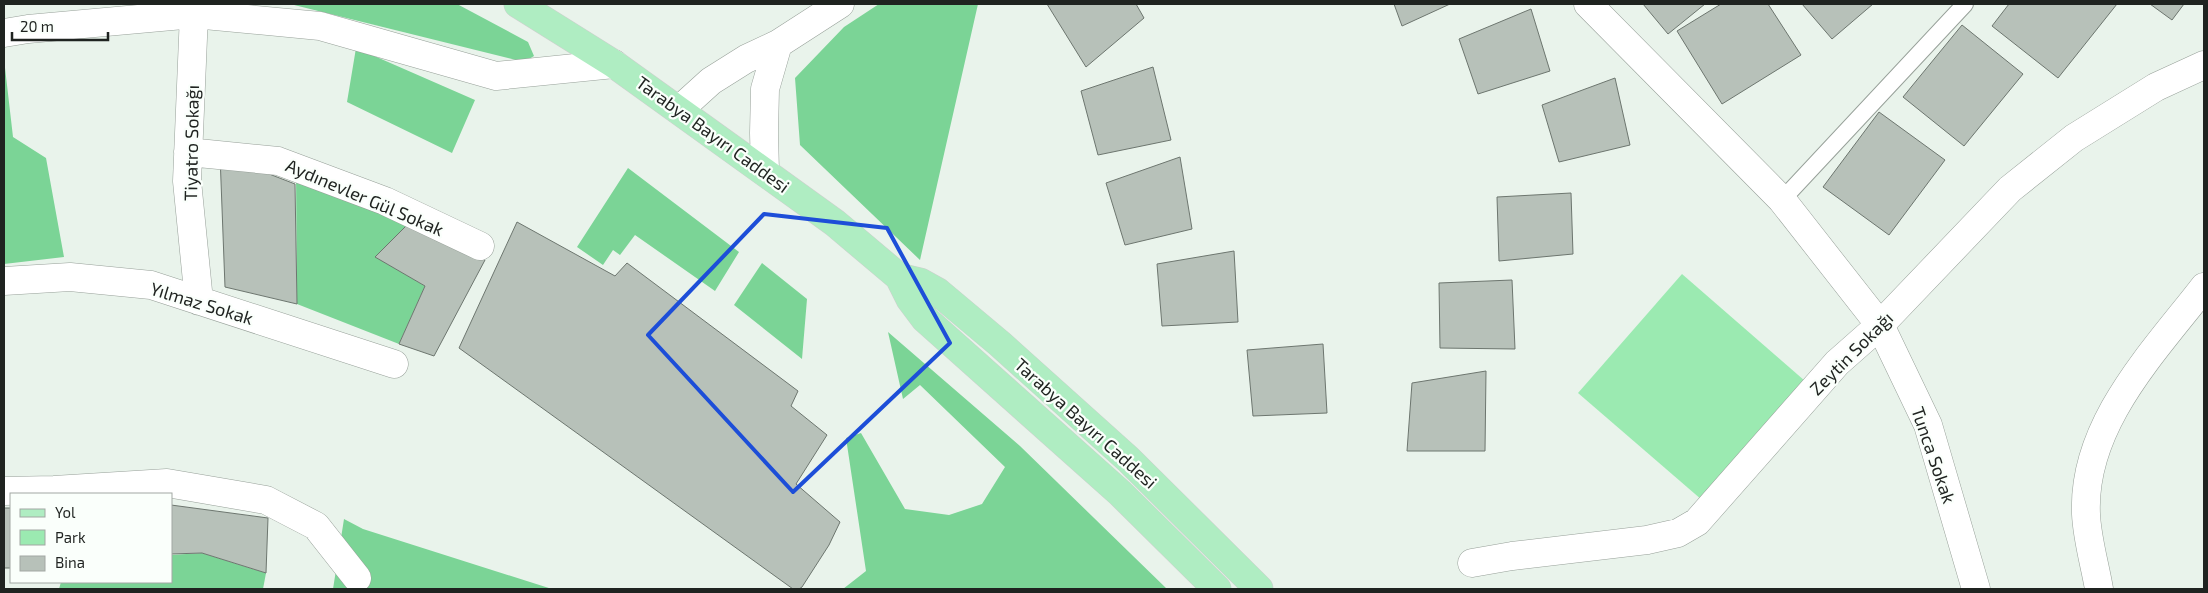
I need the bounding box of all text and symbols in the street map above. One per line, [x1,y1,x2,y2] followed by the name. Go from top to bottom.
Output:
[12,10,109,42] scale bar
[20,17,54,35] text: 20 m
[632,71,794,197] street label: Tarabya Bayırı Caddesi
[179,85,203,201] street label: Tiyatro Sokağı
[283,154,447,240] street label: Aydınevler Gül Sokak
[148,277,256,329] street label: Yılmaz Sokak
[1805,307,1897,399] street label: Zeytin Sokağı
[1010,353,1162,493] street label: Tarabya Bayırı Caddesi
[1907,404,1961,506] street label: Tunca Sokak
[10,493,172,583] legend
[55,503,76,521] text: Yol
[55,528,86,546] text: Park
[55,553,85,571] text: Bina

